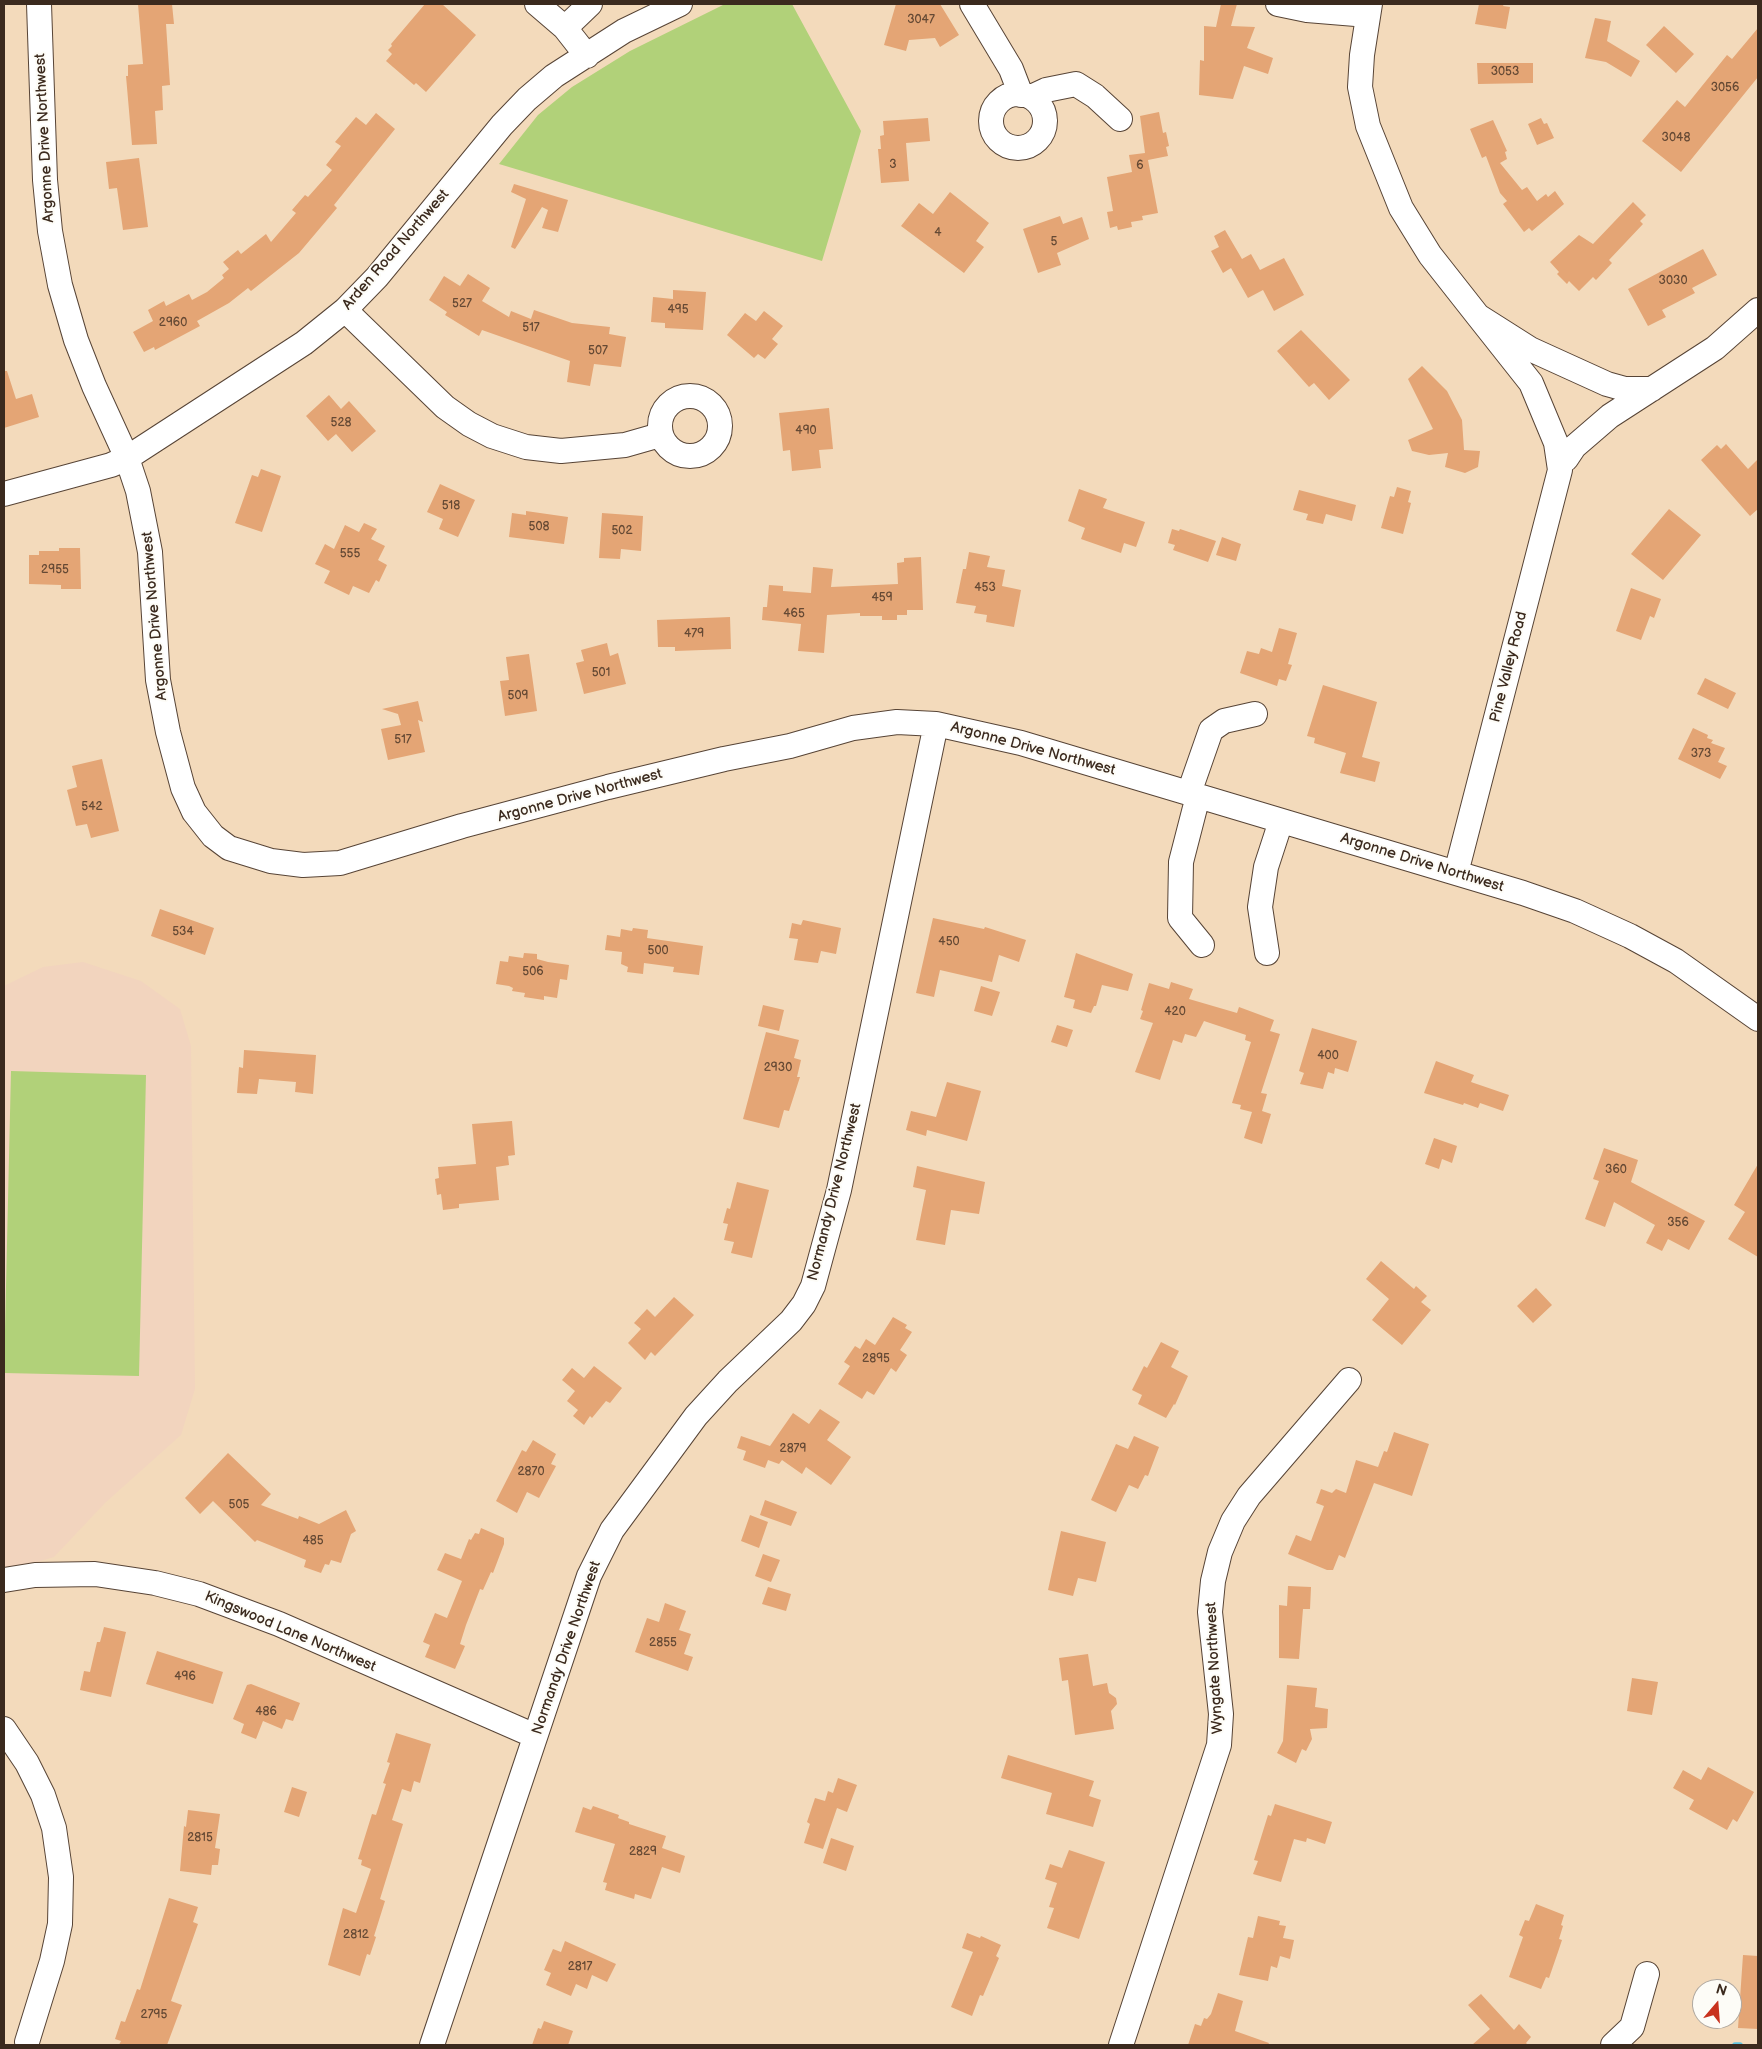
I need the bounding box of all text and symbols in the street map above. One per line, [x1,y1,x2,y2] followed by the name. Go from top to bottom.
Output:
[907,13,935,27] house number: 3047
[32,53,58,223] street label: Argonne Drive Northwest
[1491,65,1519,79] house number: 3053
[1711,81,1739,95] house number: 3056
[1662,131,1690,145] house number: 3048
[889,158,897,172] house number: 3
[1136,159,1144,173] house number: 6
[339,186,453,314] street label: Arden Road Northwest
[934,226,942,240] house number: 4
[1051,235,1057,249] house number: 5
[1659,274,1687,288] house number: 3030
[452,297,472,311] house number: 527
[667,303,689,317] house number: 495
[159,316,187,330] house number: 2960
[522,321,540,335] house number: 517
[588,344,608,358] house number: 507
[331,416,351,430] house number: 528
[795,424,817,438] house number: 490
[442,499,460,513] house number: 518
[529,520,549,534] house number: 508
[611,524,633,538] house number: 502
[139,531,171,701] street label: Argonne Drive Northwest
[340,547,360,561] house number: 555
[41,563,69,577] house number: 2955
[974,581,996,595] house number: 453
[871,591,893,605] house number: 459
[783,607,805,621] house number: 465
[1487,610,1531,724] street label: Pine Valley Road
[684,627,704,641] house number: 479
[592,666,610,680] house number: 501
[508,689,528,703] house number: 509
[949,718,1117,780] street label: Argonne Drive Northwest
[394,733,412,747] house number: 517
[1691,747,1711,761] house number: 373
[496,765,664,827] street label: Argonne Drive Northwest
[81,800,103,814] house number: 542
[1338,830,1506,896] street label: Argonne Drive Northwest
[172,925,194,939] house number: 534
[938,935,960,949] house number: 450
[648,944,668,958] house number: 500
[522,965,544,979] house number: 506
[1164,1005,1186,1019] house number: 420
[1317,1049,1339,1063] house number: 400
[764,1061,792,1075] house number: 2930
[804,1101,866,1283] street label: Normandy Drive Northwest
[1605,1163,1627,1177] house number: 360
[1667,1216,1689,1230] house number: 356
[862,1352,890,1366] house number: 2895
[780,1442,806,1456] house number: 2879
[517,1465,545,1479] house number: 2870
[229,1498,249,1512] house number: 505
[302,1534,324,1548] house number: 485
[529,1559,605,1737] street label: Normandy Drive Northwest
[202,1588,378,1676] street label: Kingswood Lane Northwest
[1203,1602,1227,1734] street label: Wyngate Northwest
[649,1636,677,1650] house number: 2855
[174,1670,196,1684] house number: 496
[255,1705,277,1719] house number: 486
[187,1831,213,1845] house number: 2815
[629,1845,657,1859] house number: 2829
[343,1928,369,1942] house number: 2812
[568,1960,592,1974] house number: 2817
[1692,1979,1742,2029] north arrow
[1714,1980,1729,2000] text: N
[141,2008,167,2022] house number: 2795

